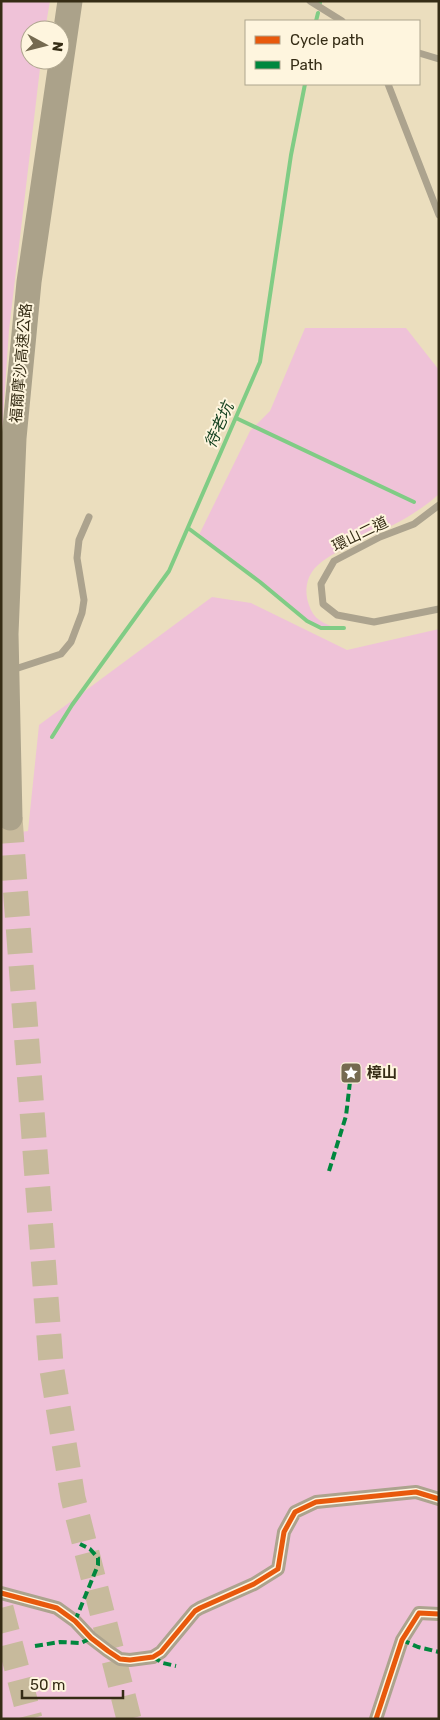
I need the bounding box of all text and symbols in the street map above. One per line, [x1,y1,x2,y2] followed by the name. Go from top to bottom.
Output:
[20,20,70,70] north arrow
[245,20,420,85] legend
[290,31,364,49] text: Cycle path
[48,40,66,53] text: N
[290,56,323,74] text: Path
[7,302,35,424] street label: 福爾摩沙高速公路
[201,397,238,451] water label: 待老坑
[329,513,391,555] street label: 環山二道
[339,1061,363,1085] place icon: 樟山
[367,1064,397,1082] place label: 樟山
[22,1668,124,1700] scale bar
[30,1676,65,1694] text: 50 m

